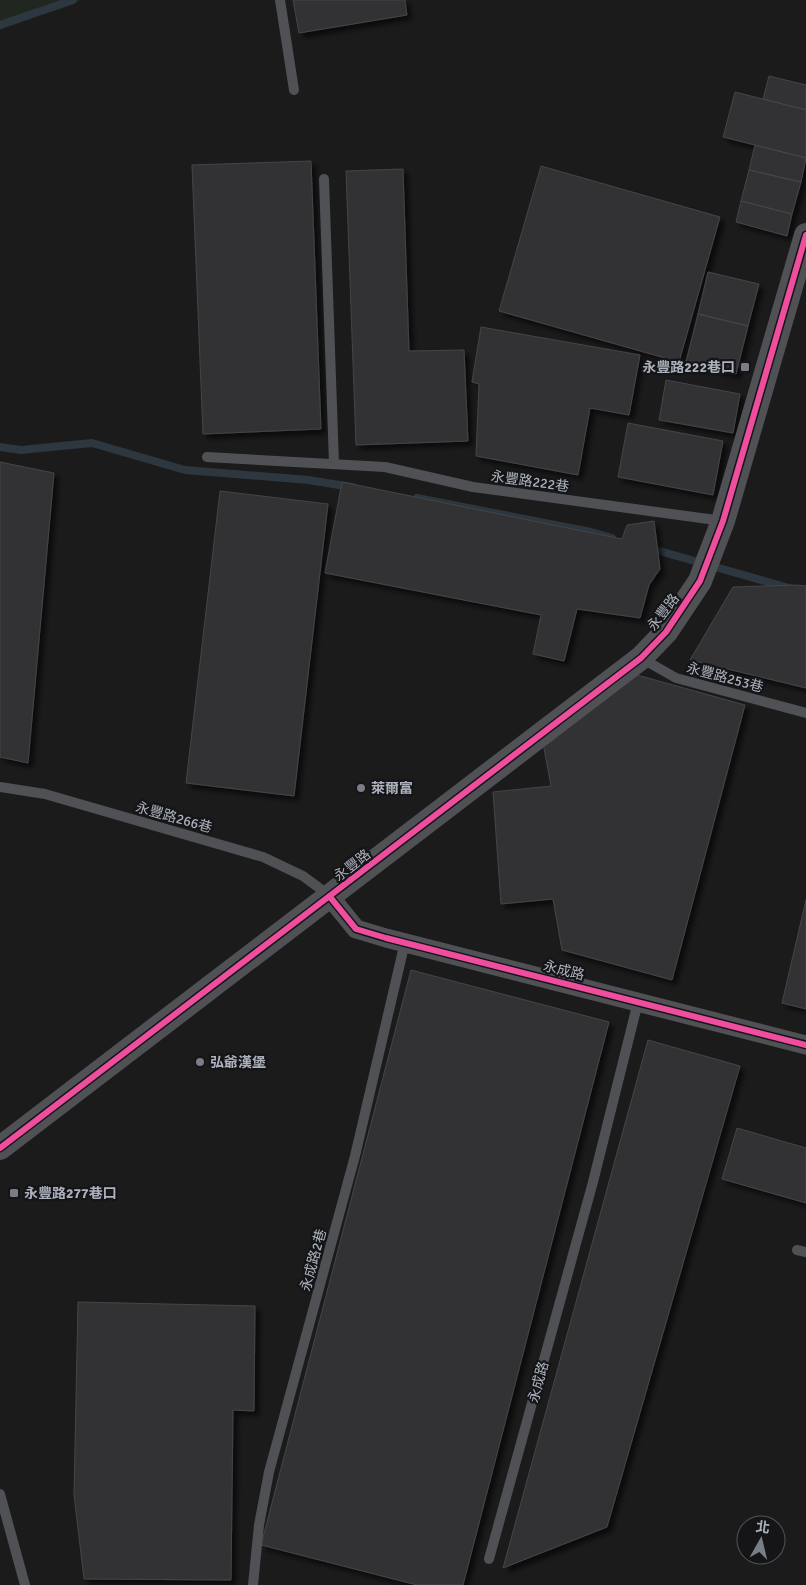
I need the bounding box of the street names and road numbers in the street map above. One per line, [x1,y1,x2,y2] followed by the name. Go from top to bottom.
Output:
[490,468,570,495] street label: 永豐路222巷
[644,590,683,634] street label: 永豐路
[685,659,765,696] street label: 永豐路253巷
[134,798,214,836] street label: 永豐路266巷
[331,846,374,885] street label: 永豐路
[541,957,586,984] street label: 永成路
[297,1227,330,1293] street label: 永成路2巷
[525,1360,552,1405] street label: 永成路

